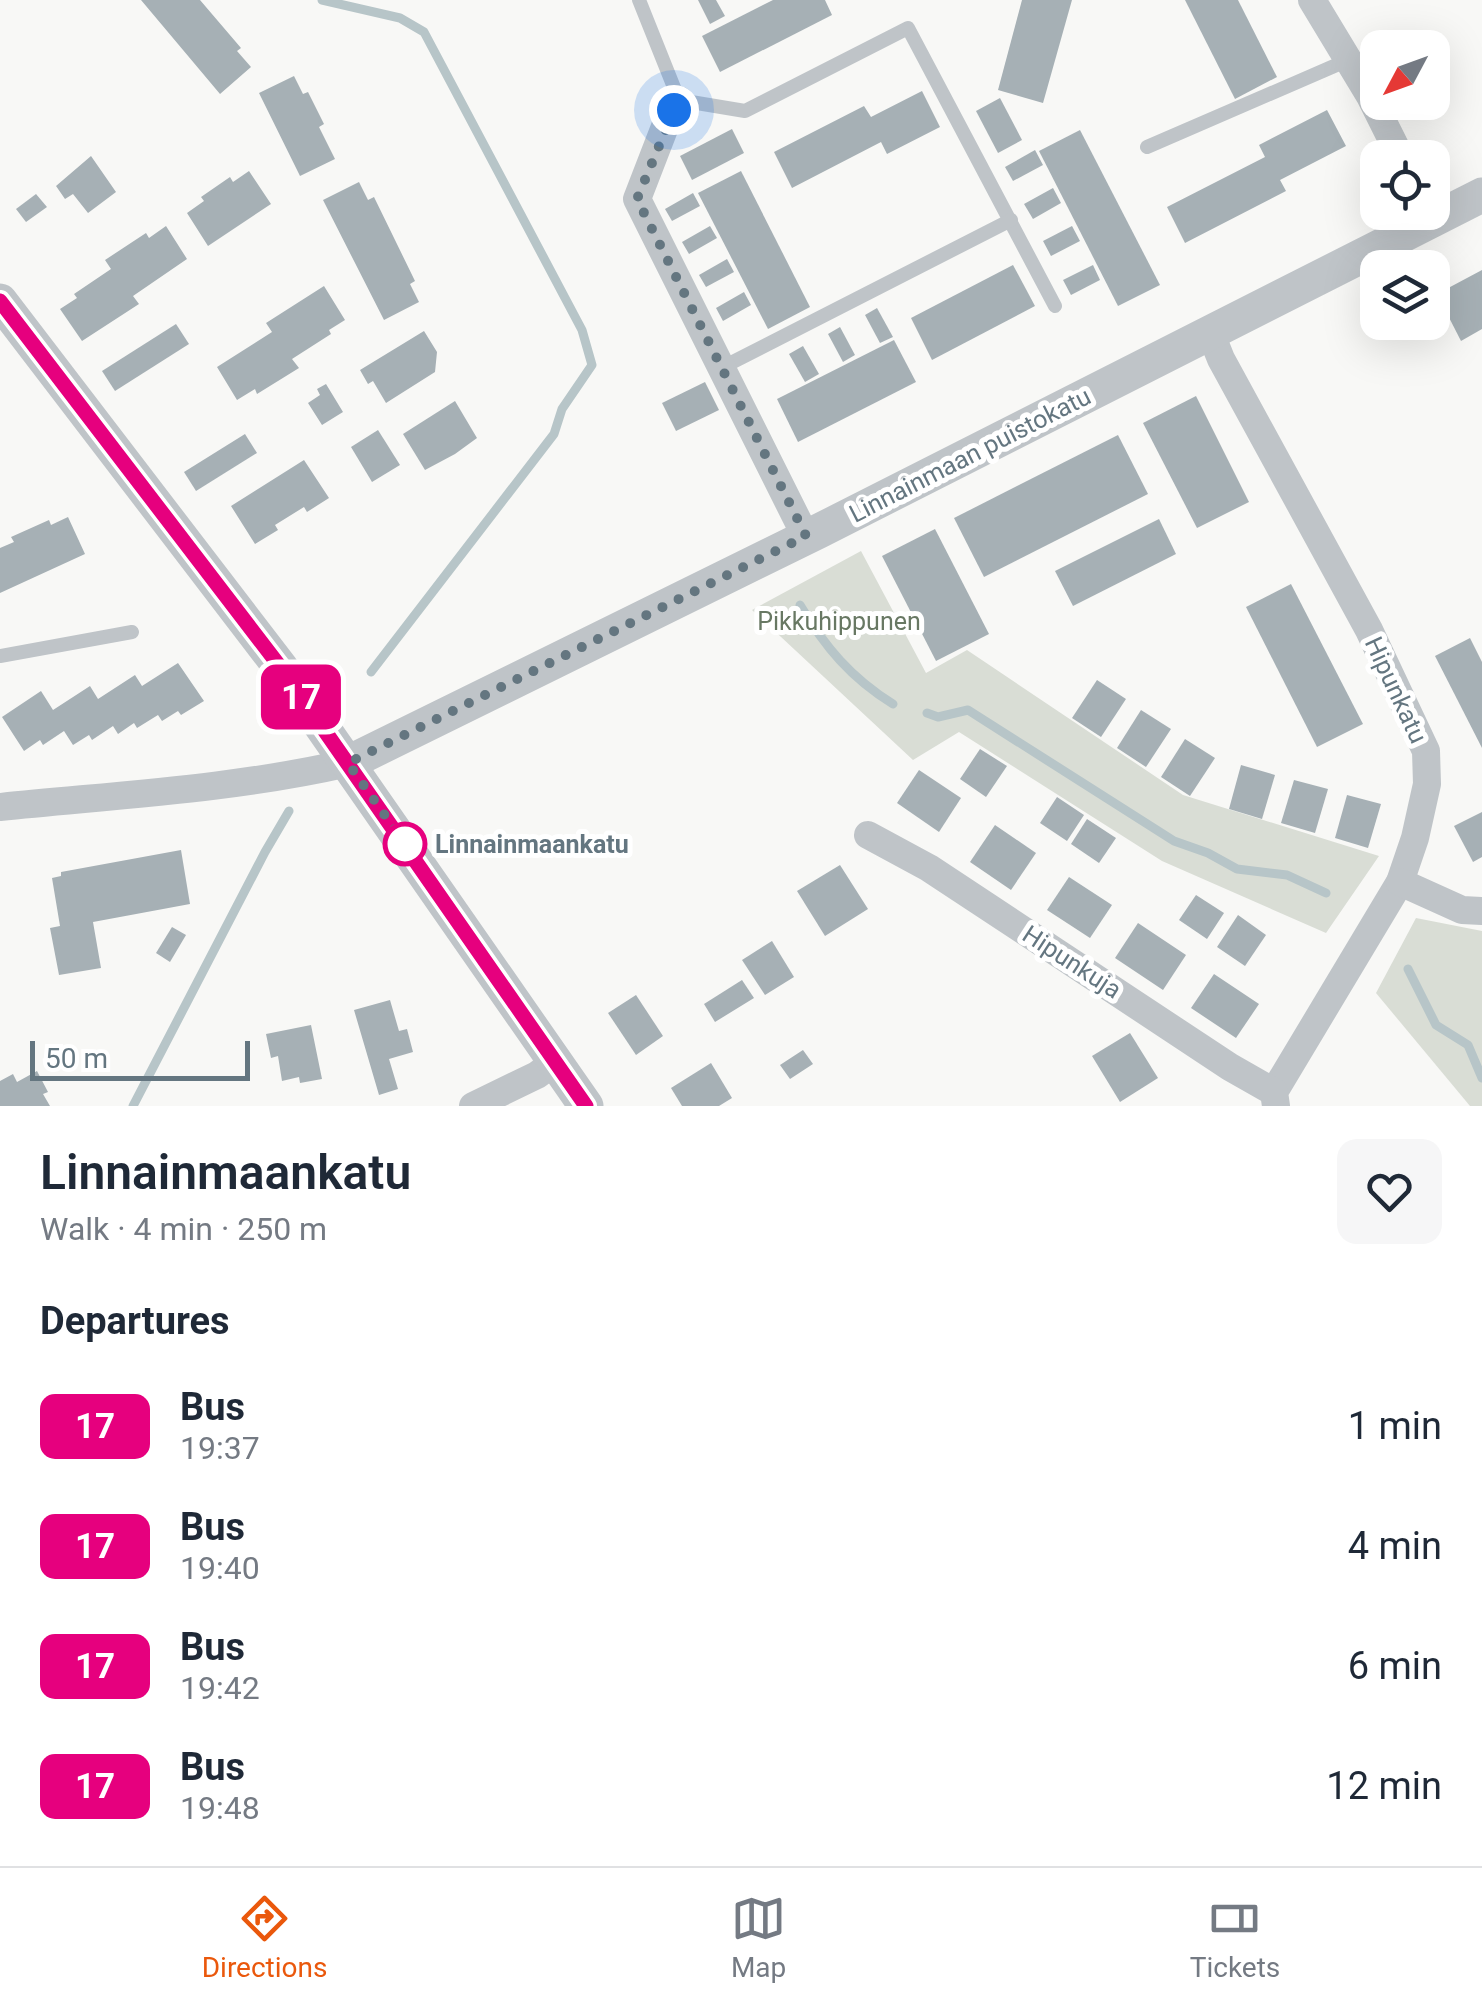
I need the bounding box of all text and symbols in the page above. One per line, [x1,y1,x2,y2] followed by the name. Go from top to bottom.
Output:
[1360,30,1450,120] north arrow
[1360,30,1450,340] map controls
[649,85,699,135] your location
[1360,140,1450,230] button: locate
[1360,250,1450,340] button: layers
[844,381,1096,529] street label: Linnainmaan puistokatu
[757,607,921,636] park label: Pikkuhippunen
[1359,632,1433,748] street label: Hipunkatu
[256,664,346,730] line badge: 17
[281,677,321,718] text: 17
[384,823,426,865] marker: Linnainmaankatu
[435,830,629,859] place label: Linnainmaankatu
[1017,919,1127,1005] street label: Hipunkuja
[30,1036,250,1080] scale bar
[45,1042,108,1075] text: 50 m
[1337,1139,1442,1244] button: heart
[40,1144,411,1201] text: Linnainmaankatu
[40,1210,327,1248] text: Walk · 4 min · 250 m
[40,1299,230,1343] text: Departures
[180,1385,245,1429] text: Bus
[1348,1404,1442,1448] text: 1 min
[75,1406,115,1447] text: 17
[180,1429,260,1467] text: 19:37
[180,1505,245,1549] text: Bus
[1348,1524,1442,1568] text: 4 min
[75,1526,115,1567] text: 17
[180,1549,260,1587] text: 19:40
[180,1625,245,1669] text: Bus
[1348,1644,1442,1688] text: 6 min
[75,1646,115,1687] text: 17
[180,1669,260,1707] text: 19:42
[180,1745,245,1789] text: Bus
[1326,1764,1442,1808] text: 12 min
[75,1766,115,1807] text: 17
[180,1789,260,1827] text: 19:48
[202,1891,327,1984] tab: Directions
[731,1891,786,1984] tab: Map
[1190,1891,1280,1984] tab: Tickets

